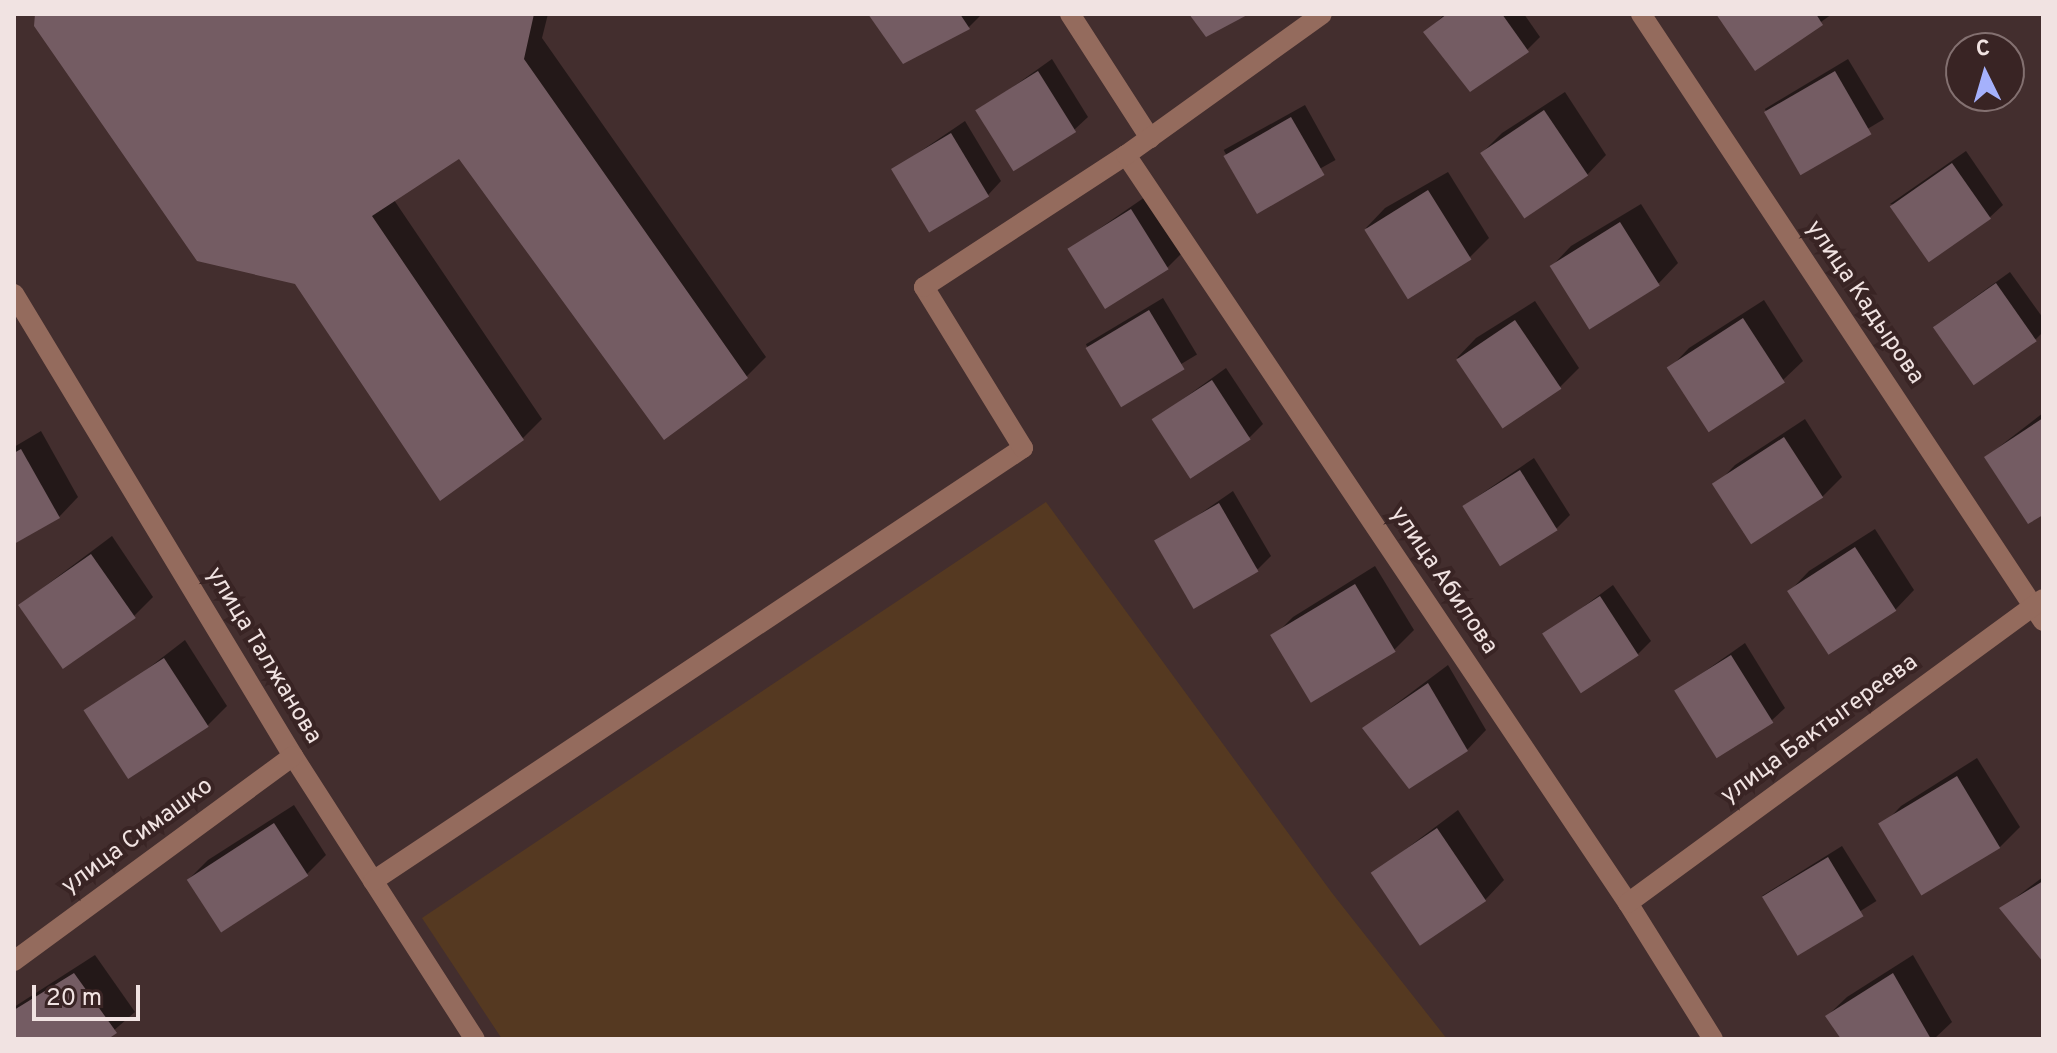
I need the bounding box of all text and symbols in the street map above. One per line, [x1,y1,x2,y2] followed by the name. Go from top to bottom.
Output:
[1945,32,2025,112] north arrow
[1975,36,1991,64] text: С
[1798,216,1930,390] street label: улица Кадырова
[1383,501,1503,661] street label: улица Абилова
[199,562,327,750] street label: улица Талжанова
[1716,649,1924,811] street label: улица Бактыгереева
[57,772,219,902] street label: улица Симашко
[36,969,144,1019] scale bar
[46,984,102,1014] text: 20 m

